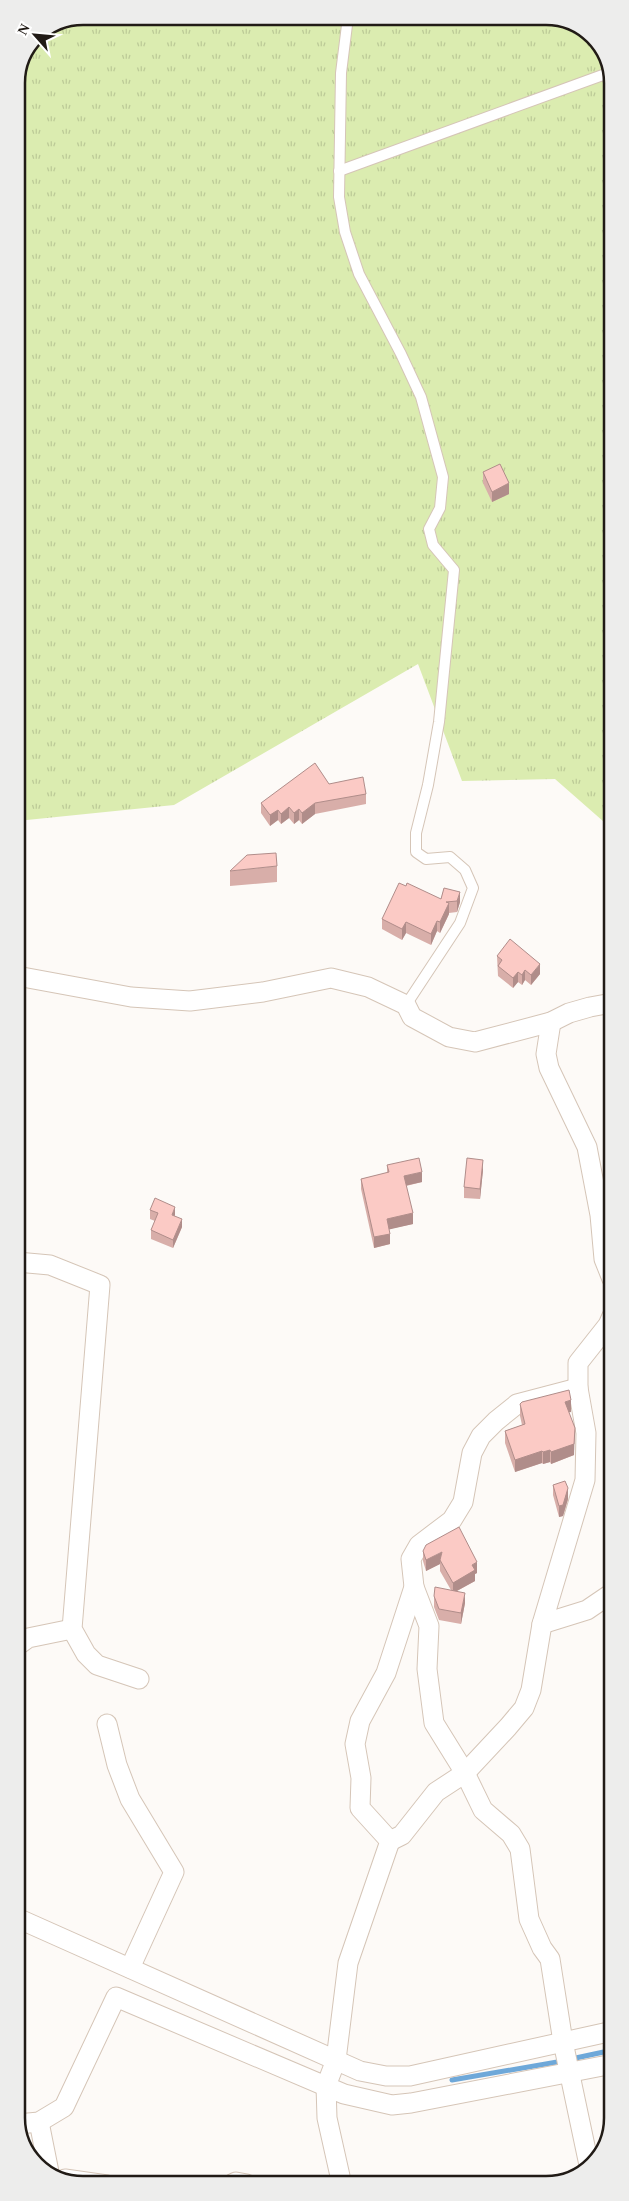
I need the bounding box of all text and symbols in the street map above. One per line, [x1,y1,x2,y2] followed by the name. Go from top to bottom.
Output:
[10,10,60,60] north arrow
[15,21,33,37] text: N

